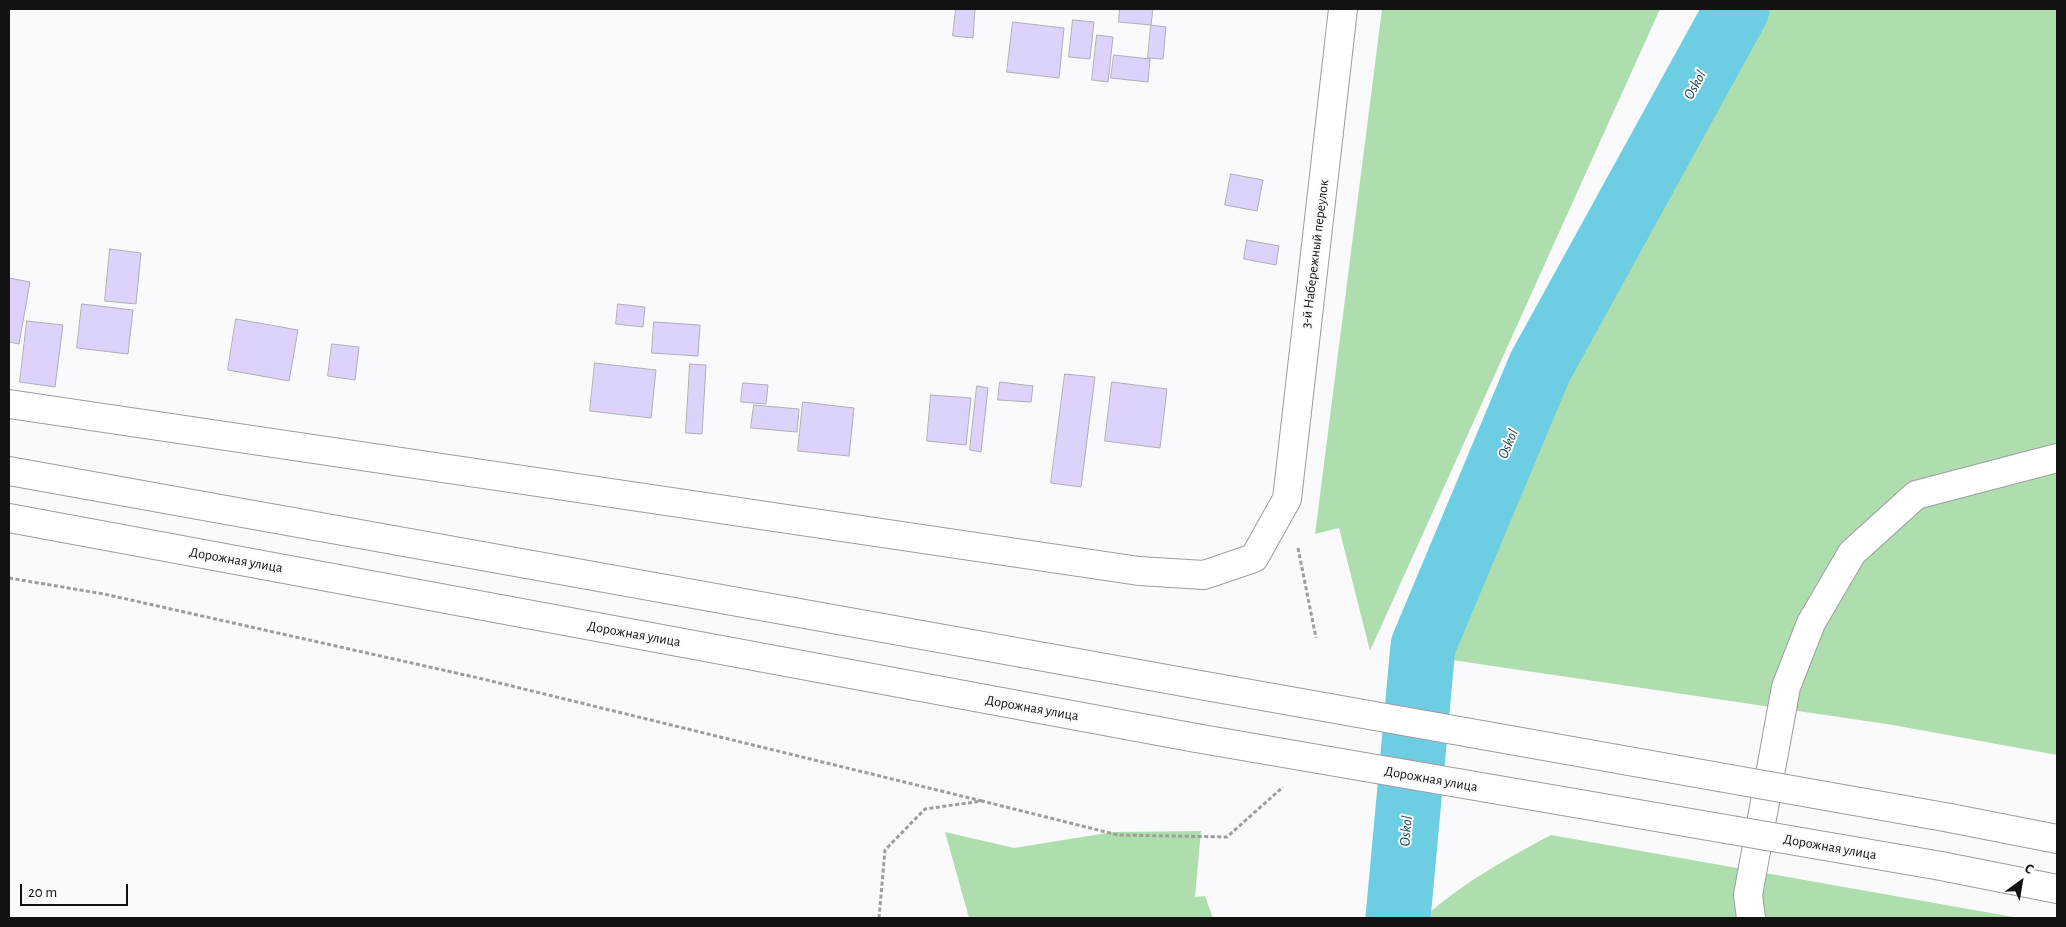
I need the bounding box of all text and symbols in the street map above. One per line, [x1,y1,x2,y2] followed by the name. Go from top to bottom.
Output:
[1680,67,1710,103] water label: Oskol
[1298,179,1332,329] street label: 3-й Набережный переулок
[1494,426,1522,462] water label: Oskol
[188,544,284,576] street label: Дорожная улица
[586,618,682,650] street label: Дорожная улица
[984,692,1080,724] street label: Дорожная улица
[1383,763,1479,795] street label: Дорожная улица
[1396,815,1416,847] water label: Oskol
[1782,831,1878,863] street label: Дорожная улица
[1996,857,2046,907] north arrow
[2022,861,2036,877] text: С
[22,874,130,906] scale bar
[28,885,57,900] text: 20 m

